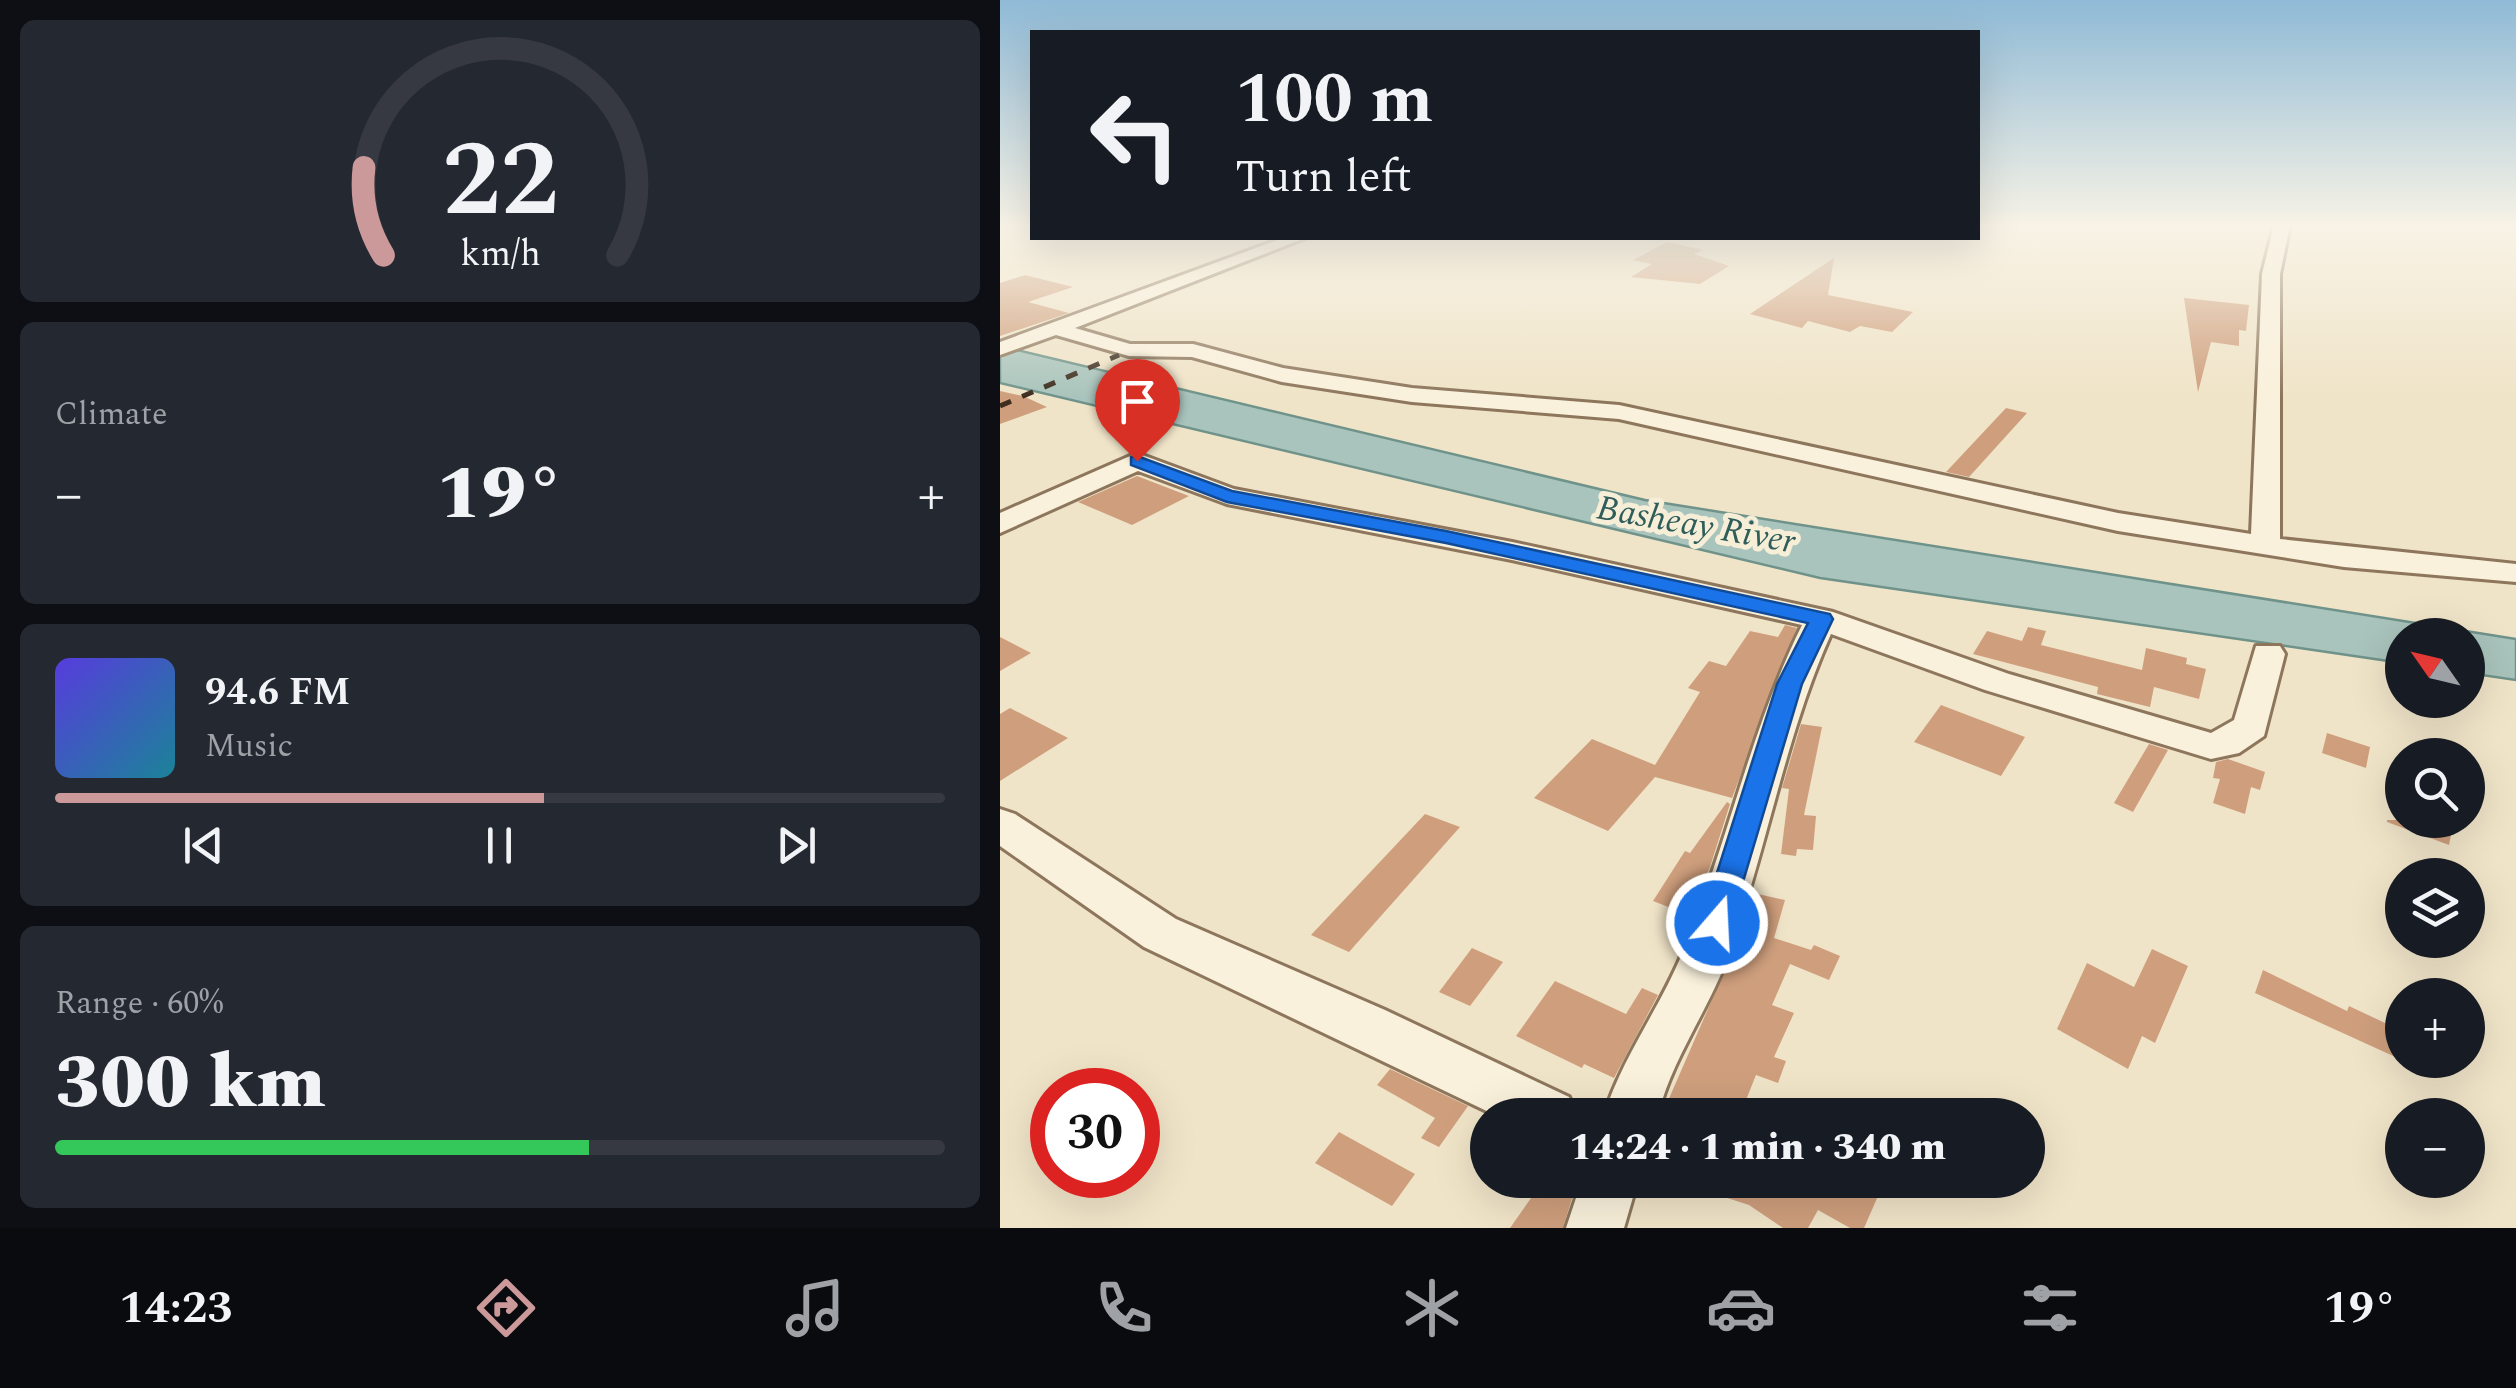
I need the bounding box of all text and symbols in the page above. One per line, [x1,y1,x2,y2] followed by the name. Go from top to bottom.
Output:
[1235,47,1433,153] text: 100 m
[1070,70,1200,200] icon: left
[442,103,558,261] text: 22
[1235,143,1412,212] text: Turn left
[460,227,540,282] text: km/h
[1095,359,1180,462] pin
[1110,374,1165,429] icon: arrive
[55,390,167,439] text: Climate
[436,438,564,552] text: 19°
[55,454,83,537] text: −
[917,454,945,537] text: +
[1593,481,1800,569] water label: Basheay River
[2385,618,2485,718] north arrow
[2385,618,2485,1198] map controls
[205,664,350,722] text: 94.6 FM
[205,722,293,771] text: Music
[2385,738,2485,838] button: search
[176,818,231,873] icon: previous
[472,818,527,873] icon: pause
[769,818,824,873] icon: next
[2385,858,2485,958] button: layers
[1665,871,1769,975] position arrow
[2385,978,2485,1078] button: +
[55,979,223,1028] text: Range · 60%
[55,1027,326,1141] text: 300 km
[1030,1068,1160,1198] speed limit sign: 30
[2385,1098,2485,1198] button: −
[1569,1119,1946,1177] text: 14:24 · 1 min · 340 m
[471,1273,541,1343] icon: directions
[780,1273,850,1343] icon: music
[1089,1273,1159,1343] icon: phone
[1397,1273,1467,1343] icon: climate
[1706,1273,1776,1343] icon: car
[2015,1273,2085,1343] icon: filters
[119,1274,232,1343] text: 14:23
[2324,1274,2397,1343] text: 19°

